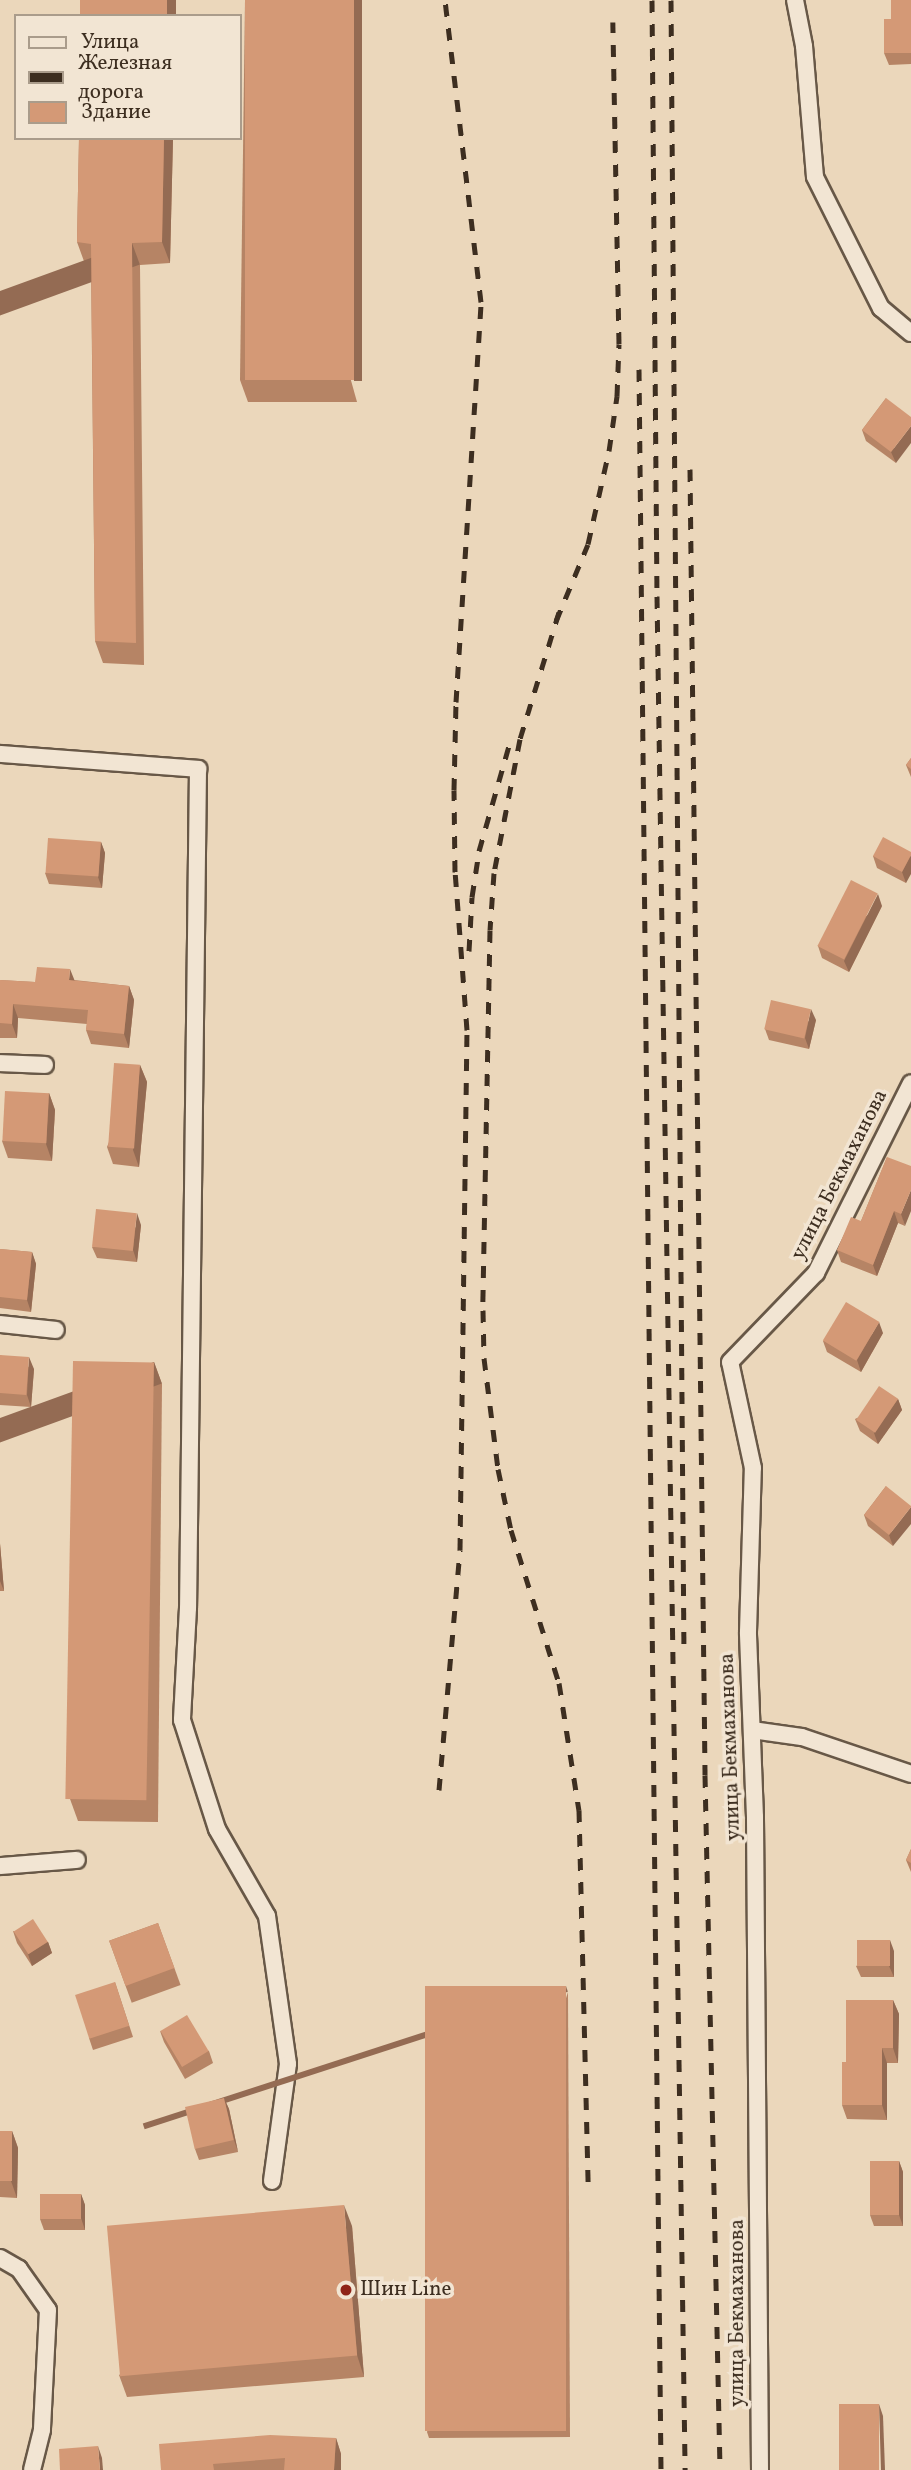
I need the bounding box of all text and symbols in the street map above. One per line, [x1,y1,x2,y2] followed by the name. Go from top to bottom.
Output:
[14,14,242,140] legend
[81,28,139,57] text: Улица
[78,49,172,107] text: Железная дорога
[81,98,151,127] text: Здание
[786,1086,894,1264] street label: улица Бекмаханова
[715,1653,747,1841] street label: улица Бекмаханова
[725,2219,751,2407] street label: улица Бекмаханова
[360,2277,452,2303] place label: Шин Line
[338,2282,354,2298] marker: Шин Line

